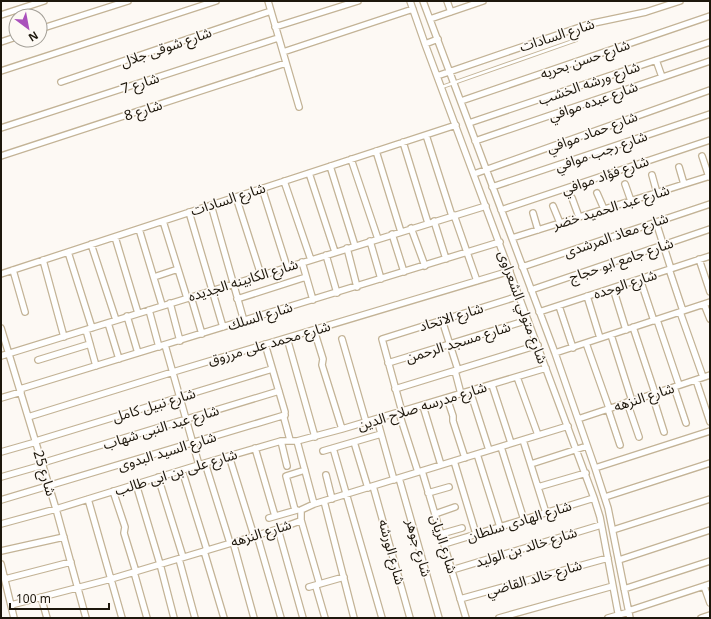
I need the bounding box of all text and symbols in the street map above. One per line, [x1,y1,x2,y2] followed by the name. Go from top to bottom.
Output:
[8,8,48,48] north arrow
[517,13,597,57] street label: شارع السادات
[118,22,215,73] street label: شارع شوقى جلال
[26,28,41,46] text: N
[537,34,633,85] street label: شارع حسن بحريه
[535,56,643,111] street label: شارع ورشه الخشب
[118,67,162,99] street label: شارع 7
[546,76,641,127] street label: شارع عبده موافي
[121,94,165,126] street label: شارع 8
[544,106,641,159] street label: شارع حماد موافي
[552,126,650,177] street label: شارع رجب موافي
[559,151,652,200] street label: شارع فؤاد موافي
[188,177,268,221] street label: شارع السادات
[549,180,672,236] street label: شارع عبد الحميد خضر
[561,208,671,263] street label: شارع معاذ المرشدى
[566,233,676,288] street label: شارع جامع ابو حجاج
[492,248,553,367] street label: شارع متولي الشعراوى
[186,254,301,307] street label: شارع الكابينه الجديده
[591,264,660,305] street label: شارع الوحده
[225,297,295,336] street label: شارع السلك
[416,298,486,337] street label: شارع الاتحاد
[205,316,333,371] street label: شارع محمد على مرزوق
[403,317,513,368] street label: شارع مسجد الرحمن
[355,377,489,436] street label: شارع مدرسه صلاح الدين
[611,378,677,417] street label: شارع النزهه
[110,383,198,428] street label: شارع نبيل كامل
[100,400,222,455] street label: شارع عبد النبى شهاب
[115,426,219,476] street label: شارع السيد البدوى
[112,444,240,501] street label: شارع على بن ابى طالب
[28,448,61,499] street label: شارع 25
[464,496,574,547] street label: شارع الهادى سلطان
[425,512,462,576] street label: شارع الريان
[228,514,294,553] street label: شارع النزهه
[400,516,437,580] street label: شارع جوهر
[373,517,410,587] street label: شارع الورشه
[473,522,580,573] street label: شارع خالد بن الوليد
[484,555,585,602] street label: شارع خالد القاضي
[10,585,109,611] scale bar
[16,590,51,607] text: 100 m

